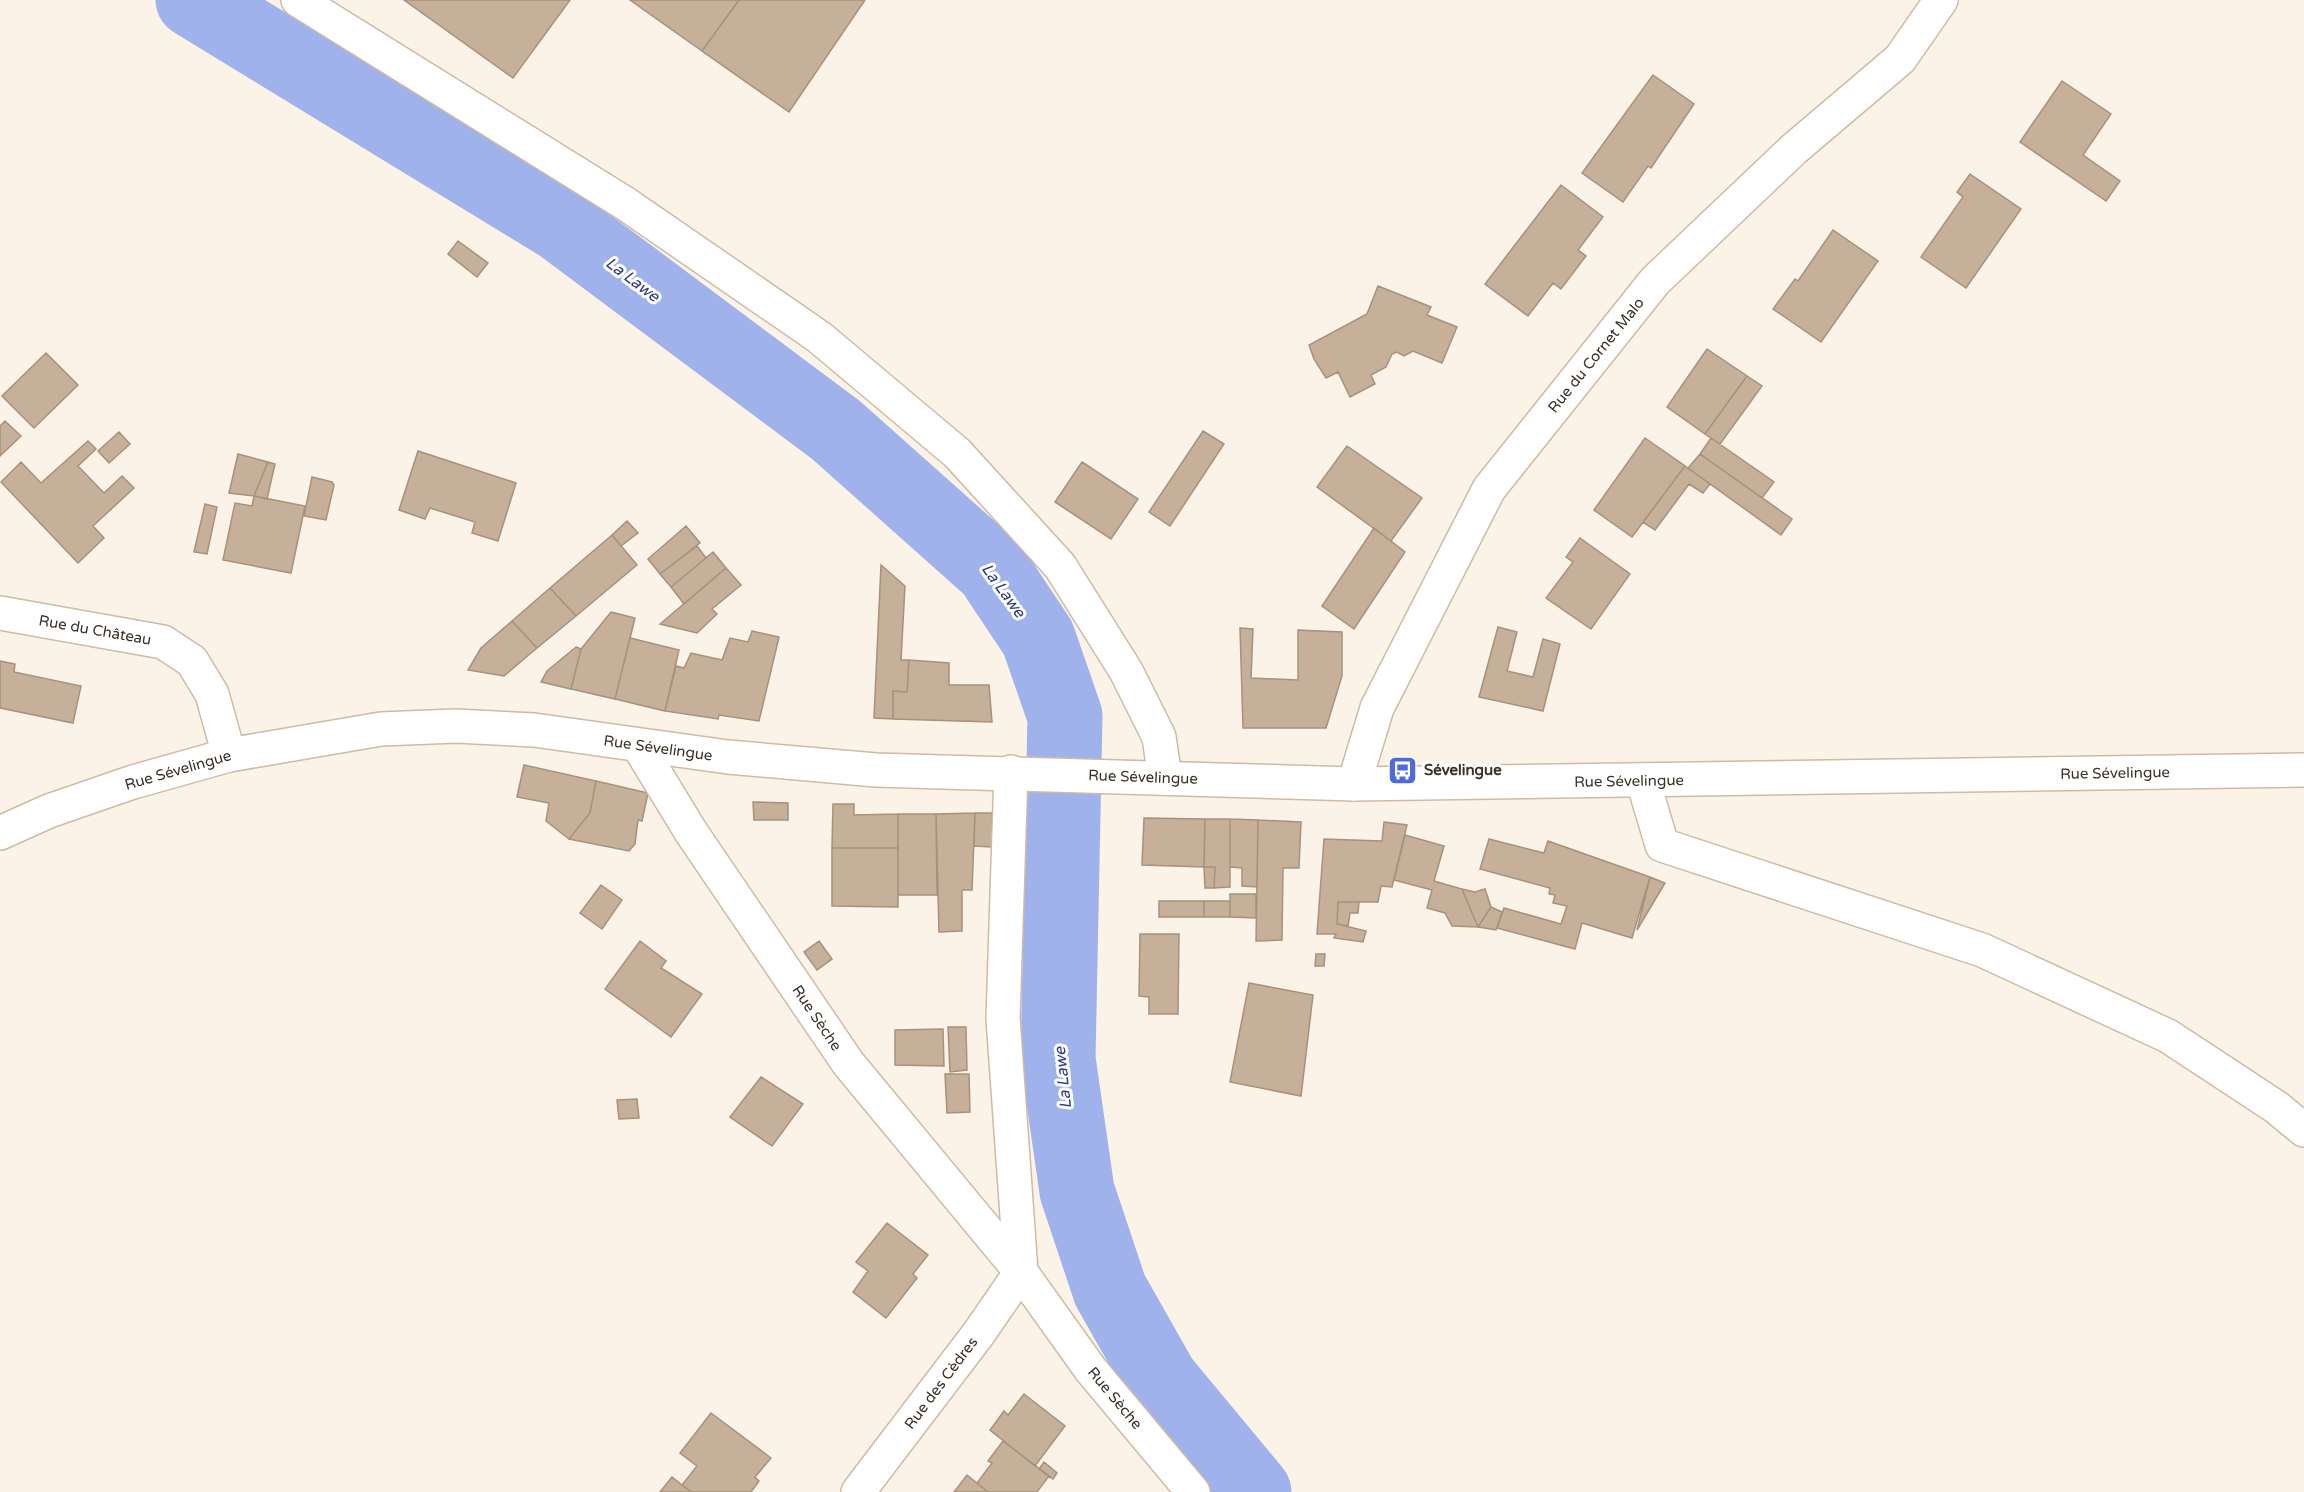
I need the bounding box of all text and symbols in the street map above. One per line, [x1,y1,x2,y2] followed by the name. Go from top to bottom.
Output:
[602,253,664,307] water label: La Lawe
[1544,294,1648,416] street label: Rue du Cornet Malo
[977,560,1030,622] water label: La Lawe
[37,611,153,649] street label: Rue du Château
[602,731,714,765] street label: Rue Sévelingue
[123,746,233,794] street label: Rue Sévelingue
[1387,754,1419,786] bus stop icon: Sévelingue
[1424,761,1502,780] place label: Sévelingue
[2060,763,2170,783] street label: Rue Sévelingue
[1088,766,1198,788] street label: Rue Sévelingue
[1574,771,1684,791] street label: Rue Sévelingue
[788,982,846,1054] street label: Rue Sèche
[1050,1045,1076,1110] water label: La Lawe
[901,1333,981,1433] street label: Rue des Cèdres
[1084,1363,1146,1433] street label: Rue Sèche

